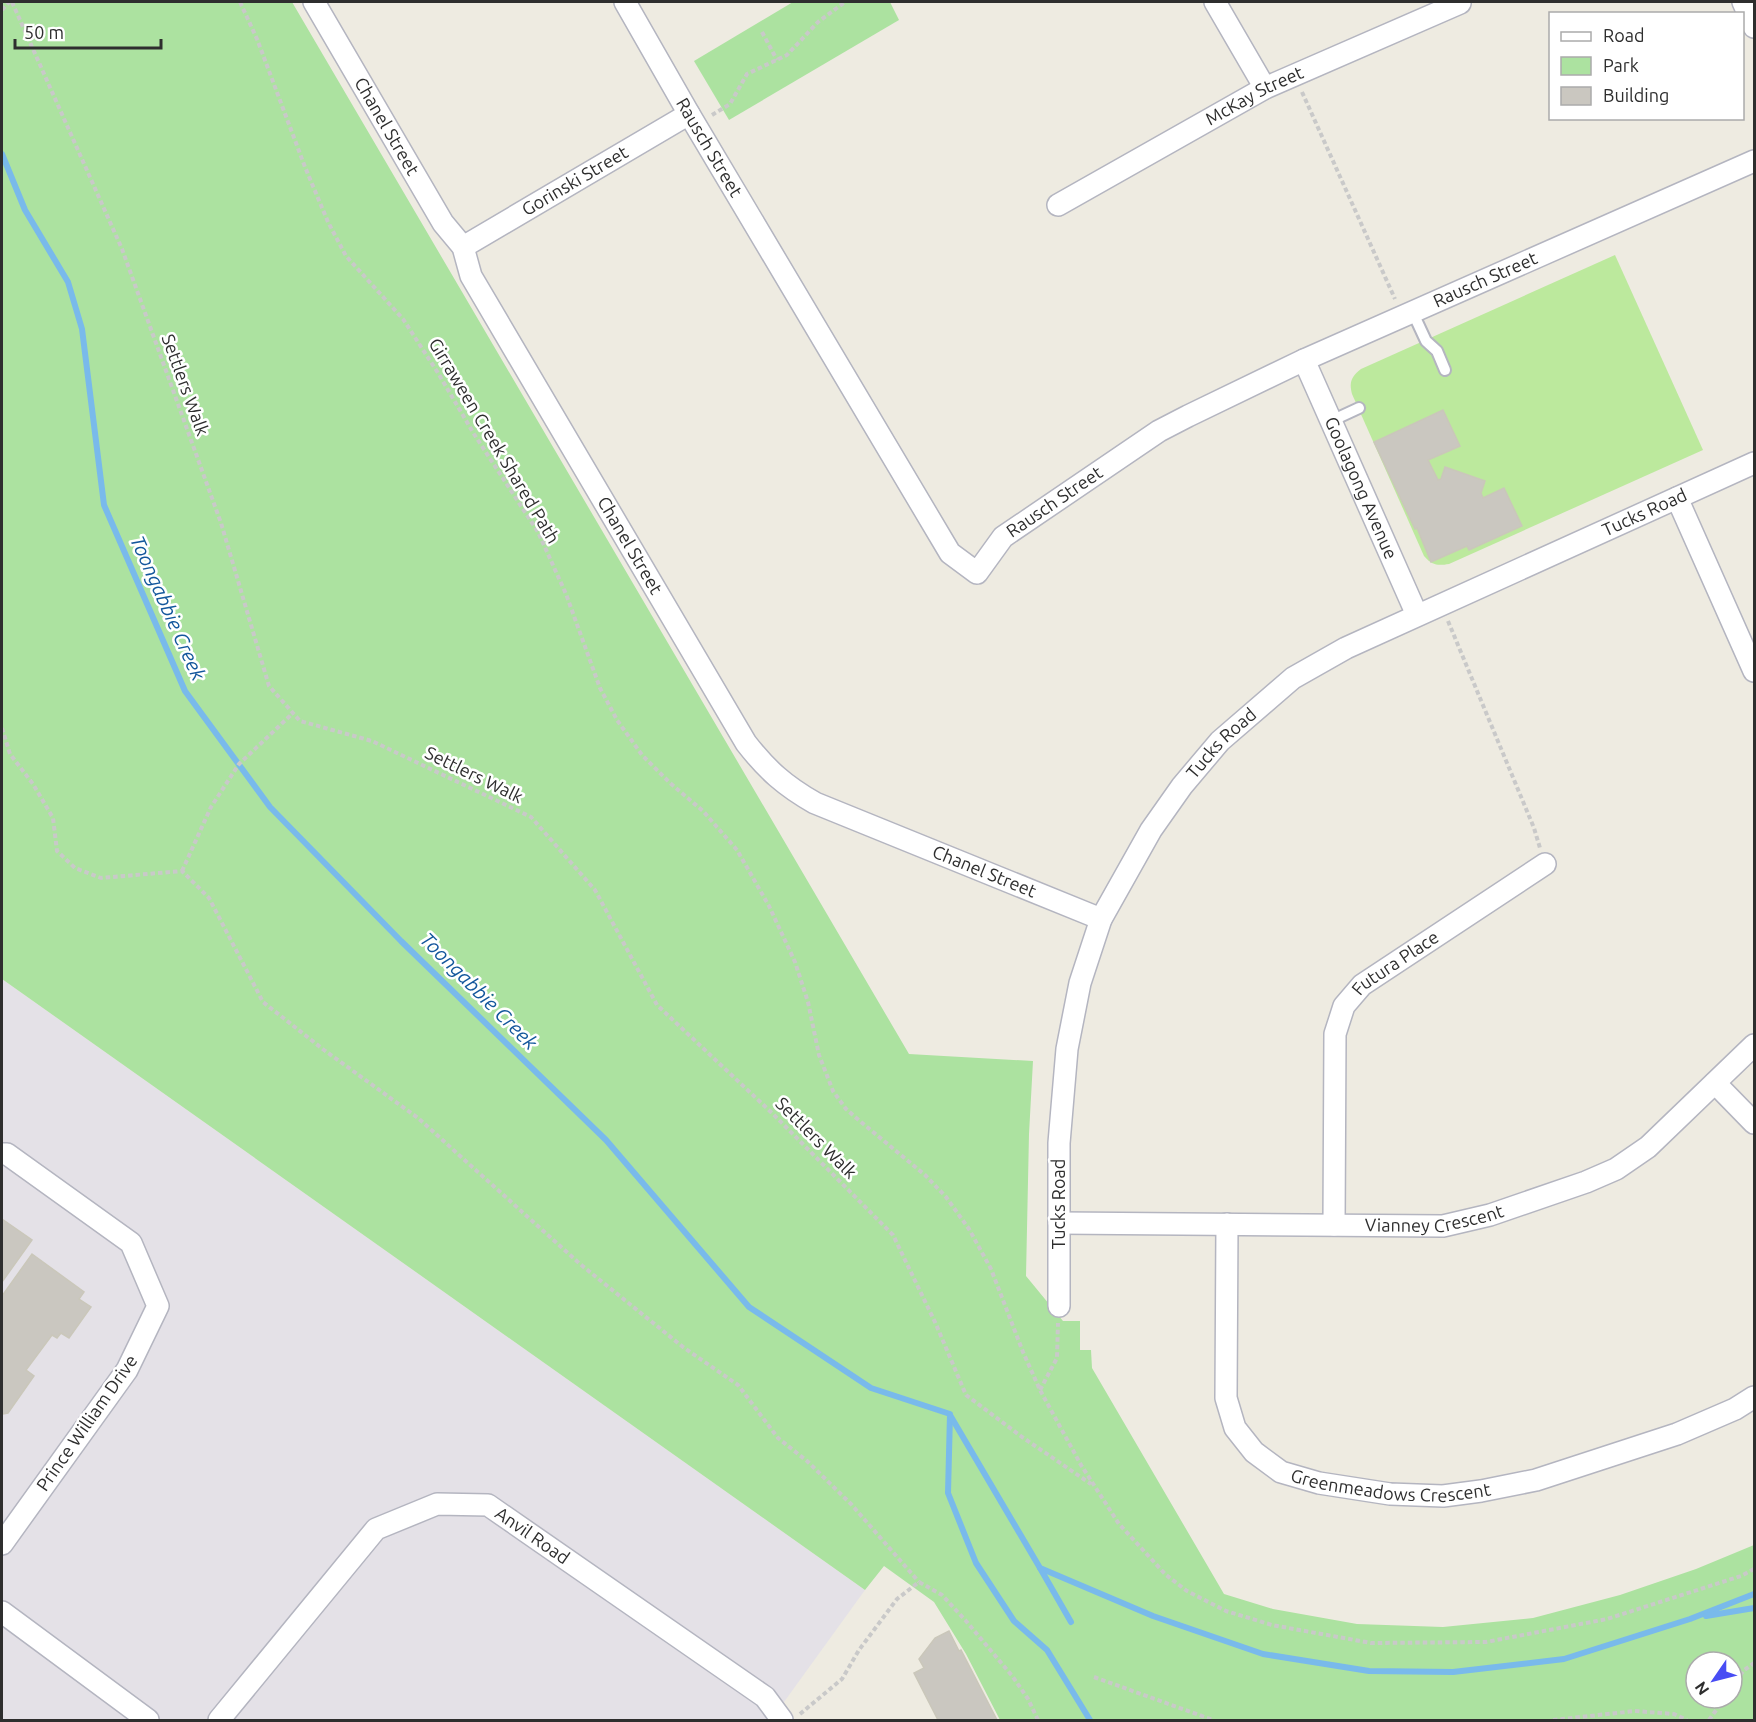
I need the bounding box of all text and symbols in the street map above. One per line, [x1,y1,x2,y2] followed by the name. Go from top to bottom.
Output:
[15,12,160,50] scale bar
[1549,12,1744,120] legend
[24,22,64,42] text: 50 m
[1603,25,1645,45] text: Road
[1603,55,1639,75] text: Park
[1202,62,1306,129] street label: McKay Street
[351,73,424,178] street label: Chanel Street
[1603,85,1669,105] text: Building
[673,94,747,200] street label: Rausch Street
[518,141,631,219] street label: Gorinski Street
[1430,247,1540,311] street label: Rausch Street
[158,331,214,438] street label: Settlers Walk
[426,334,564,547] street label: Girraween Creek Shared Path
[1321,413,1402,562] street label: Goolagong Avenue
[1002,462,1106,541] street label: Rausch Street
[1599,484,1690,540] street label: Tucks Road
[594,493,667,597] street label: Chanel Street
[126,532,211,684] water label: Toongabbie Creek
[1182,704,1260,782] street label: Tucks Road
[422,742,527,806] street label: Settlers Walk
[930,841,1039,901] street label: Chanel Street
[1347,926,1442,999] street label: Futura Place
[416,927,543,1054] water label: Toongabbie Creek
[772,1093,861,1182] street label: Settlers Walk
[1048,1159,1068,1249] street label: Tucks Road
[1365,1200,1506,1235] street label: Vianney Crescent
[32,1351,141,1494] street label: Prince William Drive
[1289,1464,1492,1505] street label: Greenmeadows Crescent
[492,1502,574,1567] street label: Anvil Road
[1684,1650,1744,1710] north arrow
[1691,1679,1713,1699] text: N

